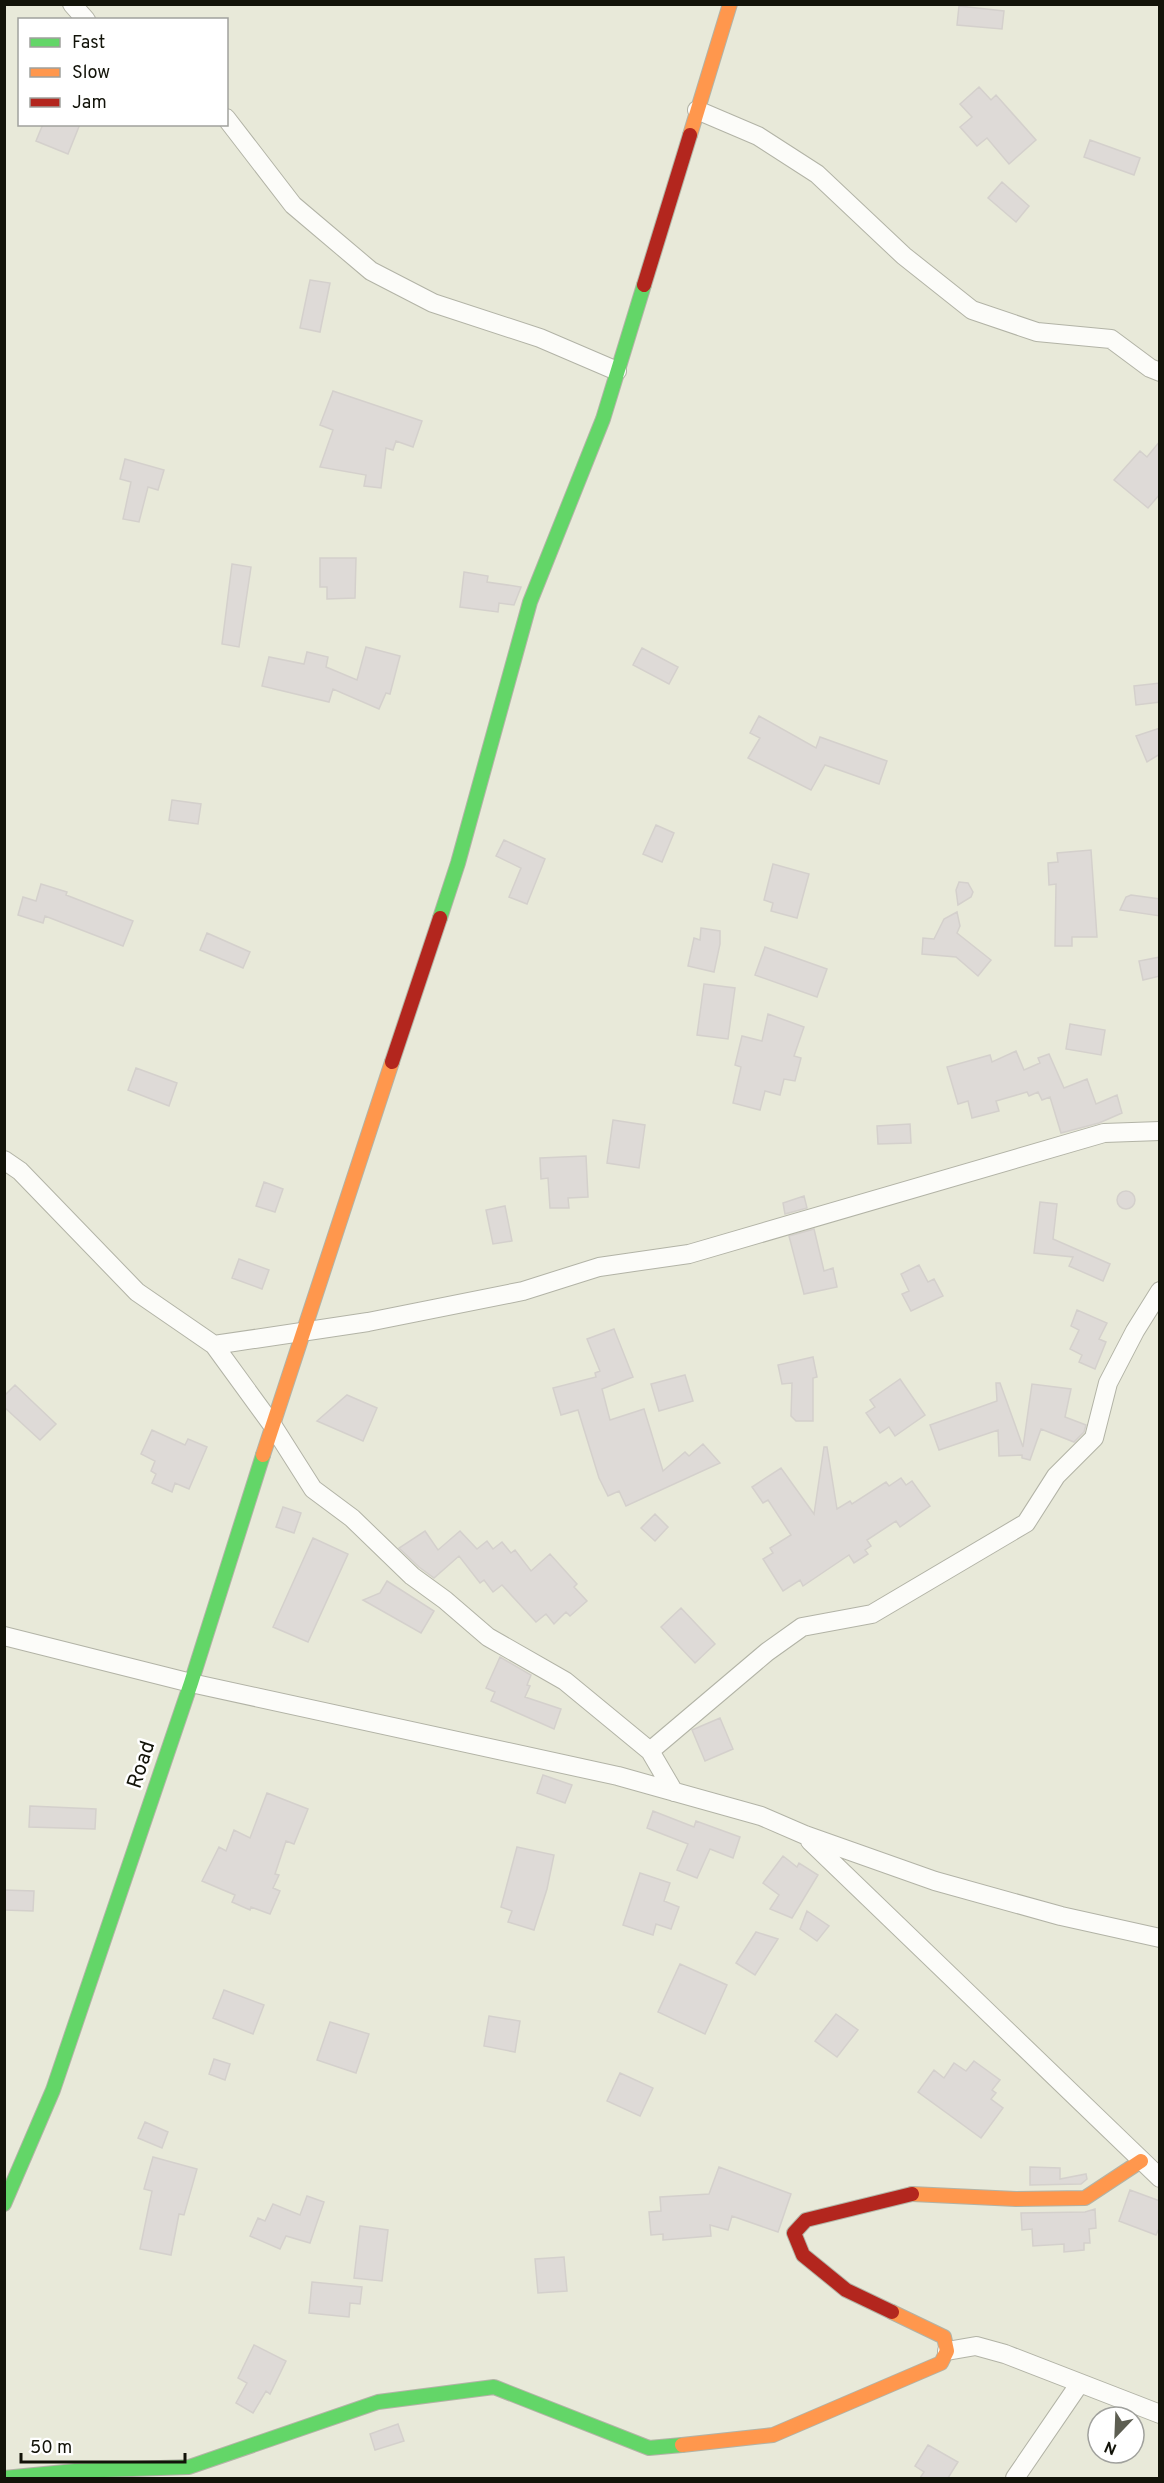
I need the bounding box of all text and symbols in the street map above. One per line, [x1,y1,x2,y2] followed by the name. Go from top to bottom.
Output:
[18,18,228,126] legend
[72,32,105,55] text: Fast
[72,62,110,85] text: Slow
[72,92,107,115] text: Jam
[122,1738,162,1792] street label: Road
[1086,2405,1146,2465] north arrow
[21,2426,184,2464] scale bar
[1102,2436,1120,2458] text: N
[30,2437,72,2460] text: 50 m

